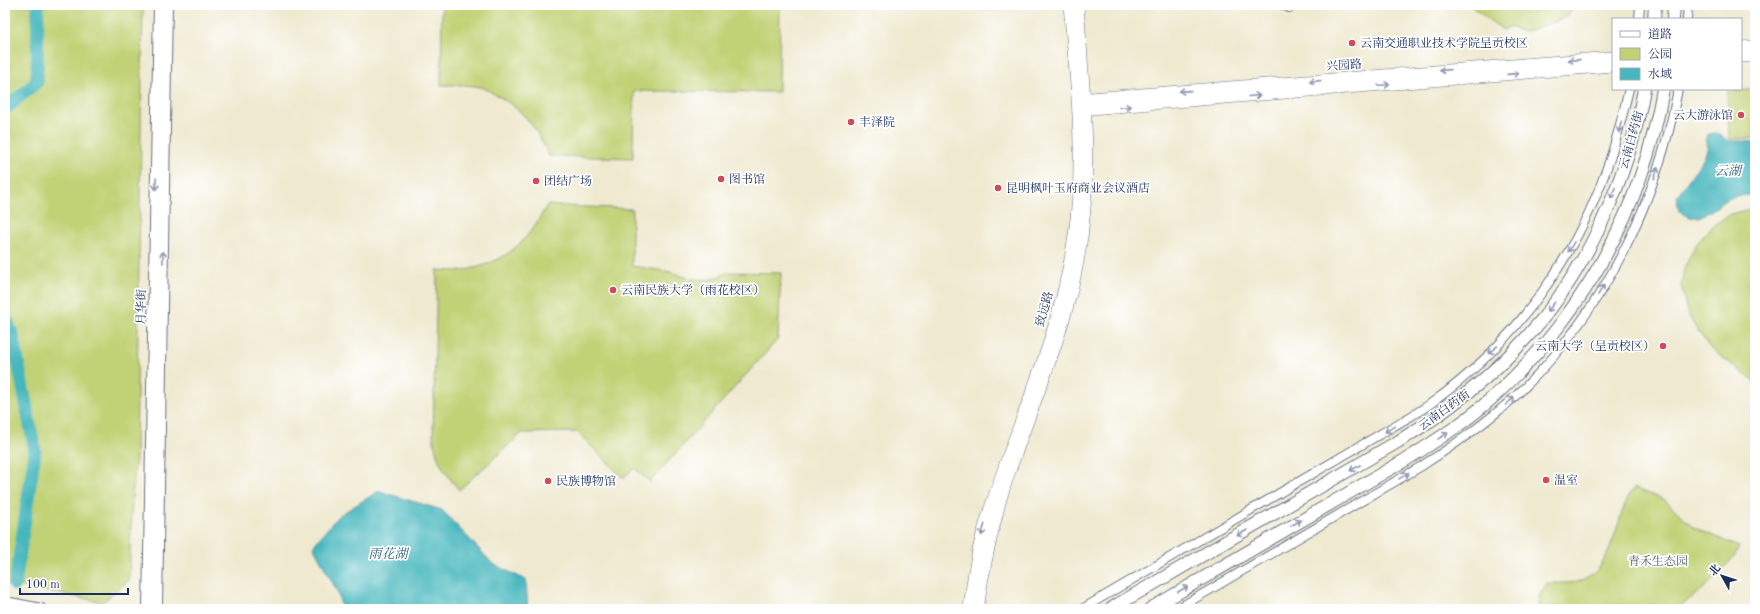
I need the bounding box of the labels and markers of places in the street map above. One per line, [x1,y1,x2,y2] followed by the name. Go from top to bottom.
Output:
[1360,36,1528,50] place label: 云南交通职业技术学院呈贡校区
[1347,38,1357,48] marker: 云南交通职业技术学院呈贡校区
[1673,108,1733,122] place label: 云大游泳馆
[1736,110,1746,120] marker: 云大游泳馆
[859,115,895,129] place label: 丰泽院
[846,117,856,127] marker: 丰泽院
[729,172,765,186] place label: 图书馆
[544,174,592,188] place label: 团结广场
[716,174,726,184] marker: 图书馆
[531,176,541,186] marker: 团结广场
[1006,181,1150,195] place label: 昆明枫叶玉府商业会议酒店
[993,183,1003,193] marker: 昆明枫叶玉府商业会议酒店
[621,283,765,297] place label: 云南民族大学（雨花校区）
[608,285,618,295] marker: 云南民族大学（雨花校区）
[1535,339,1655,353] place label: 云南大学（呈贡校区）
[1658,341,1668,351] marker: 云南大学（呈贡校区）
[1554,473,1578,487] place label: 温室
[556,474,616,488] place label: 民族博物馆
[1541,475,1551,485] marker: 温室
[543,476,553,486] marker: 民族博物馆

